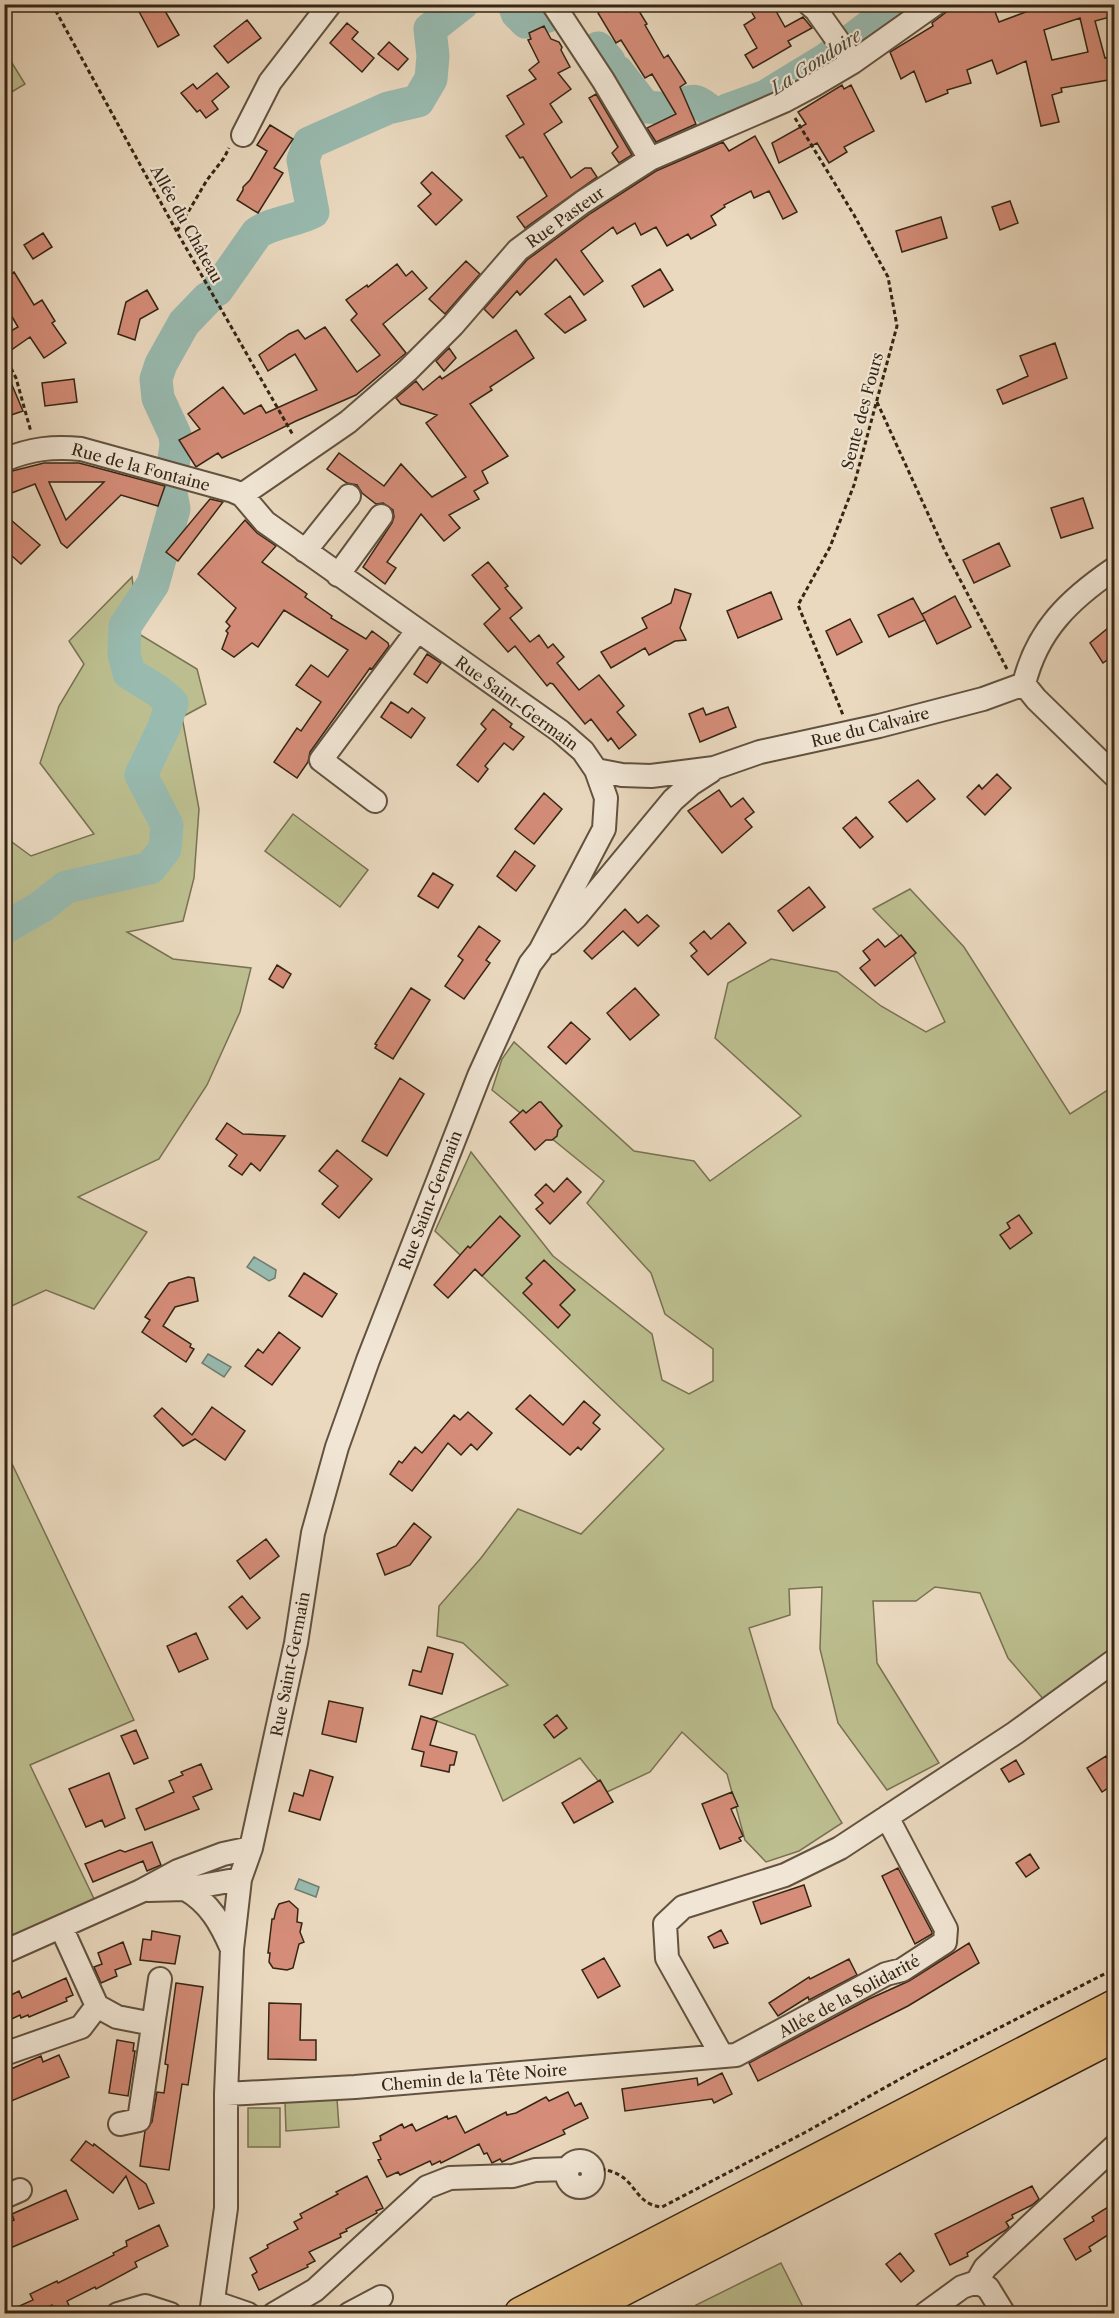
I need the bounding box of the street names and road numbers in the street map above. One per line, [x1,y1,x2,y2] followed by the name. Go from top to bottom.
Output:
[146,161,228,286] street label: Allée du Château
[522,182,608,252] street label: Rue Pasteur
[837,350,887,472] street label: Sente des Fours
[70,439,212,495] street label: Rue de la Fontaine
[452,652,582,754] street label: Rue Saint-Germain
[809,703,931,751] street label: Rue du Calvaire
[394,1128,466,1272] street label: Rue Saint-Germain
[266,1590,314,1738] street label: Rue Saint-Germain
[774,1950,923,2042] street label: Allée de la Solidarité
[380,2059,568,2095] street label: Chemin de la Tête Noire

